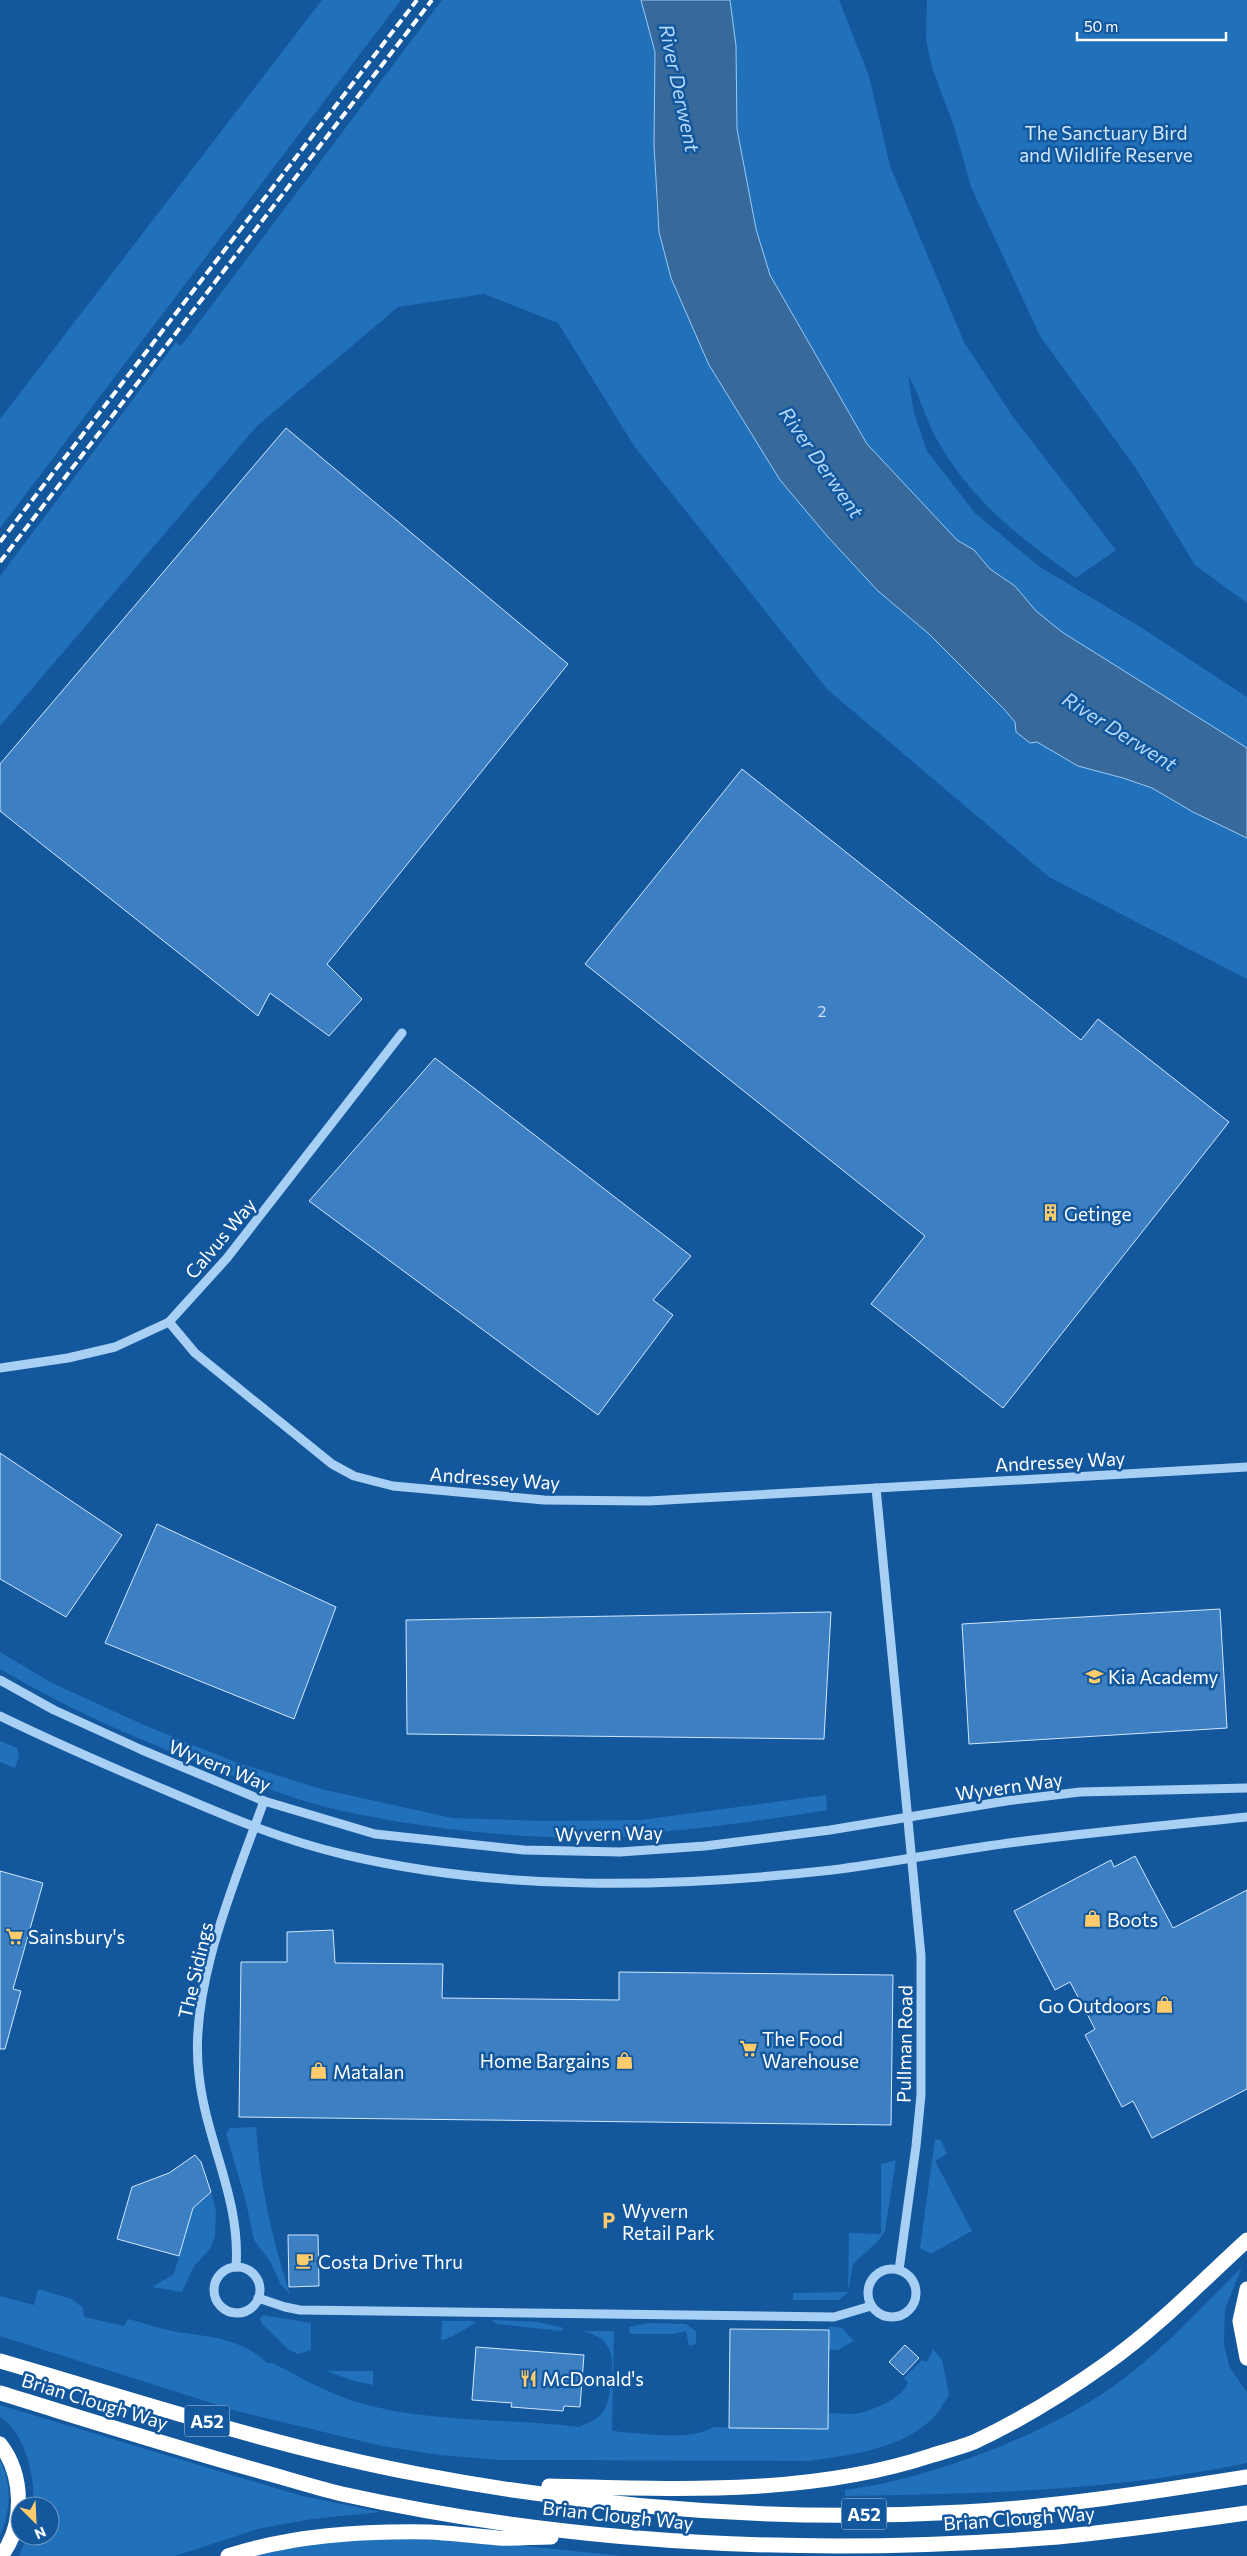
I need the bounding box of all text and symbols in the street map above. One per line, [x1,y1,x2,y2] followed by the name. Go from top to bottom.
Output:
[1077,10,1226,42] scale bar
[1084,17,1118,35] text: 50 m
[655,22,705,155] water label: River Derwent
[1019,121,1193,166] park label: The Sanctuary Bird and Wildlife Reserve
[775,402,870,523] water label: River Derwent
[1058,686,1182,776] water label: River Derwent
[818,1001,827,1020] house number: 2
[180,1193,261,1283] street label: Calvus Way
[1064,1202,1132,1225] place label: Getinge
[1040,1203,1060,1223] building icon: Getinge
[994,1446,1126,1476] street label: Andressey Way
[429,1462,561,1494] street label: Andressey Way
[1108,1665,1219,1688] place label: Kia Academy
[1084,1666,1104,1686] school or university icon: Kia Academy
[166,1734,275,1796] street label: Wyvern Way
[954,1767,1064,1805] street label: Wyvern Way
[555,1821,663,1845] street label: Wyvern Way
[1107,1908,1158,1931] place label: Boots
[1083,1909,1103,1929] shop icon: Boots
[173,1919,217,2021] street label: The Sidings
[28,1925,125,1948] place label: Sainsbury's
[4,1926,24,1946] supermarket icon: Sainsbury's
[891,1985,917,2103] street label: Pullman Road
[1039,1994,1151,2017] place label: Go Outdoors
[1155,1995,1175,2015] shop icon: Go Outdoors
[762,2027,859,2072] place label: The Food Warehouse
[738,2039,758,2059] supermarket icon: The Food Warehouse
[480,2049,610,2072] place label: Home Bargains
[614,2050,634,2070] shop icon: Home Bargains
[333,2060,404,2083] place label: Matalan
[309,2061,329,2081] shop icon: Matalan
[622,2199,715,2244] place label: Wyvern Retail Park
[598,2211,618,2231] parking icon: Wyvern Retail Park
[318,2250,463,2273] place label: Costa Drive Thru
[294,2251,314,2271] cafe icon: Costa Drive Thru
[542,2367,644,2390] place label: McDonald's
[19,2368,171,2434] street label: Brian Clough Way
[518,2368,538,2388] restaurant icon: McDonald's
[184,2406,230,2436] road number: A52
[10,2496,60,2546] north arrow
[541,2496,695,2534] street label: Brian Clough Way
[842,2498,886,2530] road number: A52
[942,2501,1096,2535] street label: Brian Clough Way
[32,2523,49,2543] text: N

